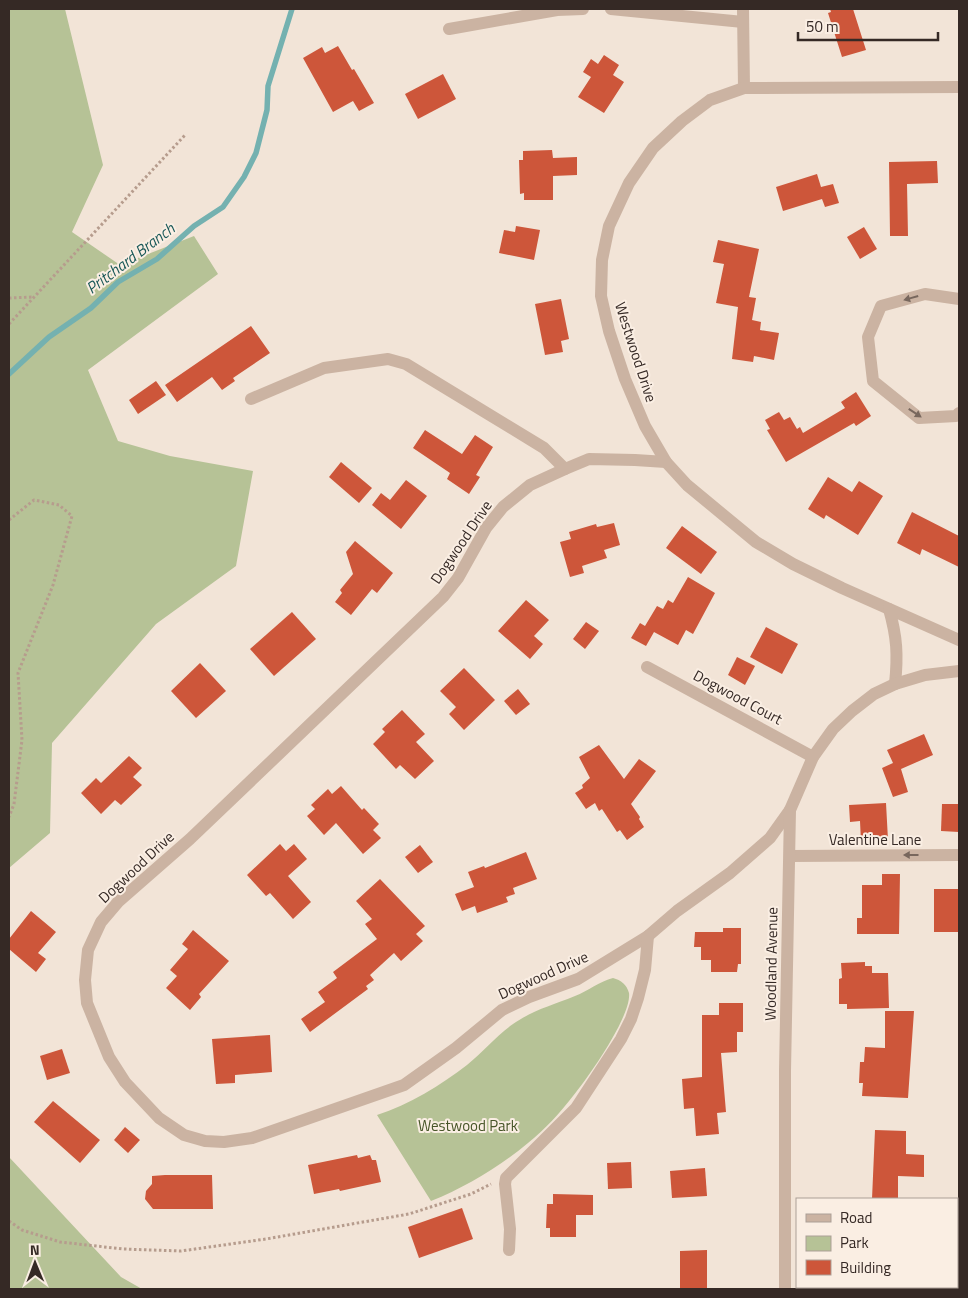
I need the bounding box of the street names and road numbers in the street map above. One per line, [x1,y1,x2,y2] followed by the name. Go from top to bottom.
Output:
[609,299,663,405] street label: Westwood Drive
[424,496,498,588] street label: Dogwood Drive
[689,664,787,731] street label: Dogwood Court
[93,826,179,908] street label: Dogwood Drive
[829,828,921,851] street label: Valentine Lane
[759,907,783,1021] street label: Woodland Avenue
[494,945,592,1005] street label: Dogwood Drive

